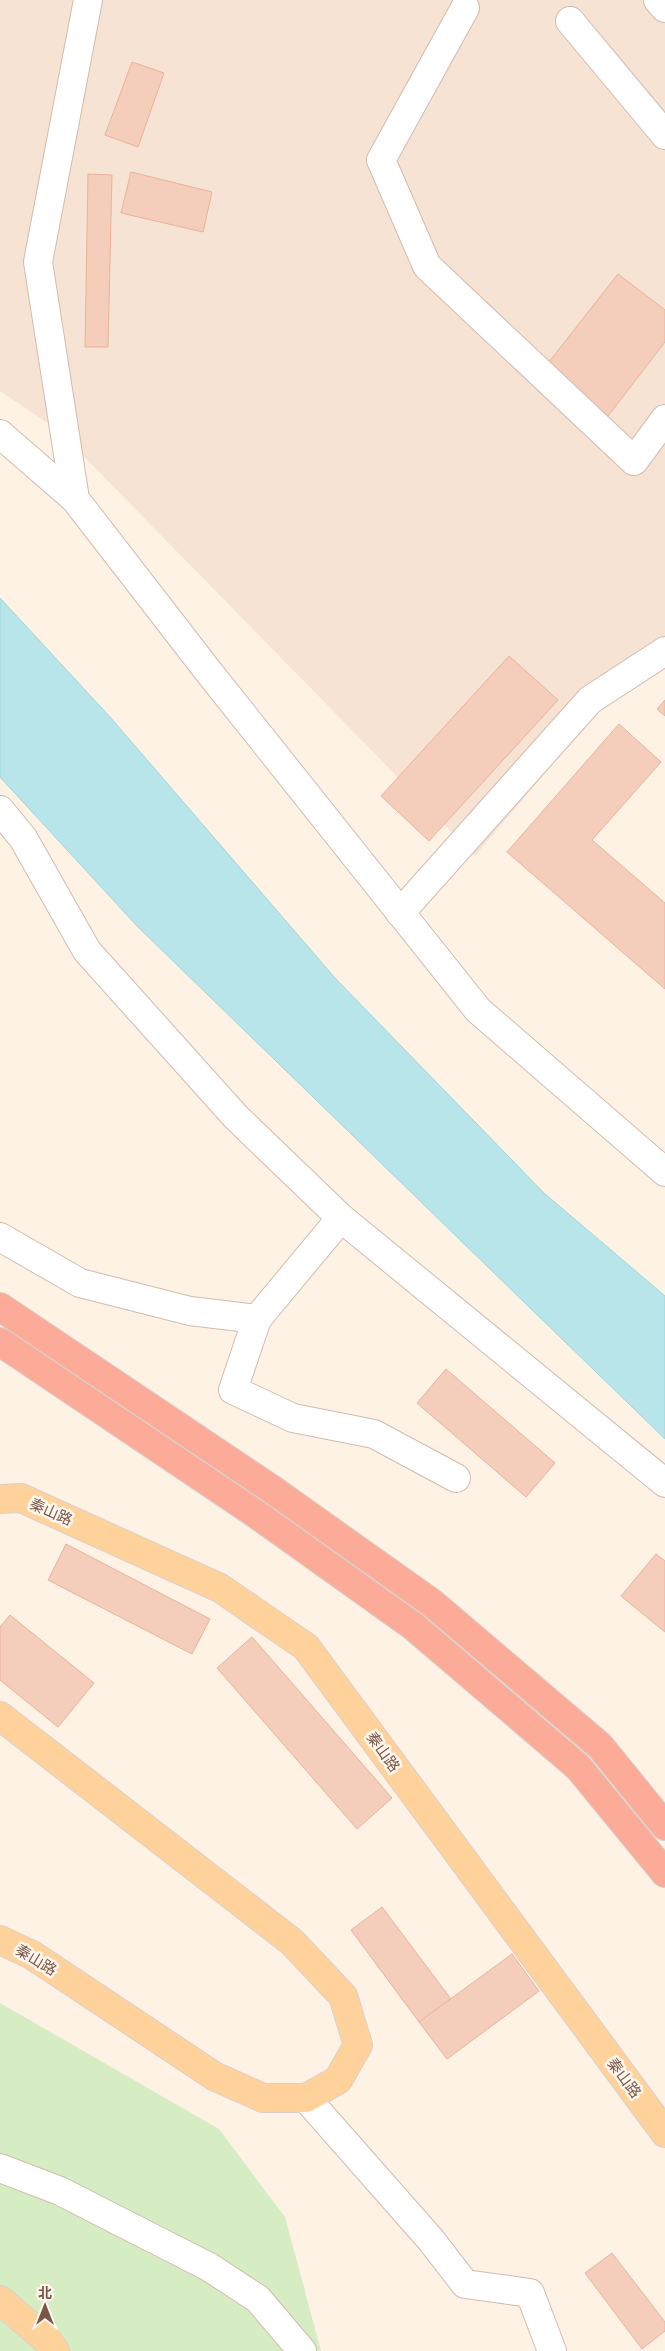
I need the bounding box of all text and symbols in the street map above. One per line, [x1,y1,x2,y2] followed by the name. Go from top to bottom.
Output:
[27,1494,76,1529] street label: 秦山路
[362,1728,404,1775] street label: 秦山路
[12,1940,60,1979] street label: 秦山路
[603,2054,646,2101] street label: 秦山路
[20,2281,70,2331] north arrow
[38,2284,52,2302] text: 北

